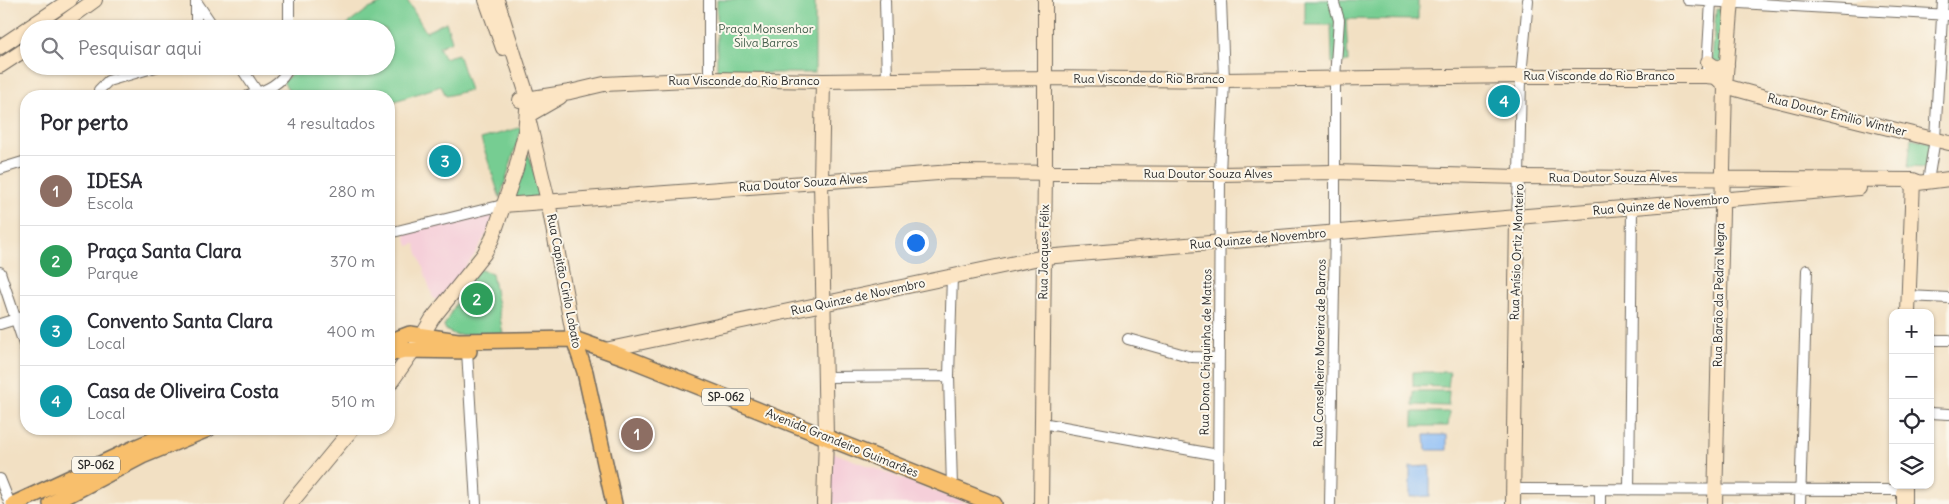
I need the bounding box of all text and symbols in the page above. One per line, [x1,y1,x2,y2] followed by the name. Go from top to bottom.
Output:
[20,20,395,75] search box
[718,21,814,50] park label: Praça Monsenhor Silva Barros
[38,34,66,62] icon: search
[78,36,202,60] text: Pesquisar aqui
[1523,68,1675,83] street label: Rua Visconde do Rio Branco
[1073,71,1225,86] street label: Rua Visconde do Rio Branco
[668,73,820,88] street label: Rua Visconde do Rio Branco
[1488,82,1520,120] pin: 4
[1766,90,1908,139] street label: Rua Doutor Emílio Winther
[40,109,128,136] text: Por perto
[287,113,375,133] text: 4 resultados
[429,142,461,180] pin: 3
[1144,166,1272,181] street label: Rua Doutor Souza Alves
[87,169,143,193] text: IDESA
[1549,170,1677,185] street label: Rua Doutor Souza Alves
[738,171,868,194] street label: Rua Doutor Souza Alves
[53,181,59,201] text: 1
[329,181,375,201] text: 280 m
[1507,183,1526,321] street label: Rua Anísio Ortiz Monteiro
[1592,191,1730,218] street label: Rua Quinze de Novembro
[87,193,133,213] text: Escola
[1035,204,1052,300] street label: Rua Jacques Félix
[544,212,585,350] street label: Rua Capitão Cirilo Lobato
[1710,222,1727,367] street label: Rua Barão da Pedra Negra
[1189,225,1327,252] street label: Rua Quinze de Novembro
[903,230,929,256] your location
[87,239,242,263] text: Praça Santa Clara
[52,251,60,271] text: 2
[330,251,375,271] text: 370 m
[1310,259,1329,447] street label: Rua Conselheiro Moreira de Barros
[87,263,138,283] text: Parque
[1197,269,1214,435] street label: Rua Dona Chiquinha de Mattos
[789,275,927,318] street label: Rua Quinze de Novembro
[461,280,493,318] pin: 2
[87,309,273,333] text: Convento Santa Clara
[1889,309,1934,489] map controls
[1889,309,1934,354] button: +
[51,321,61,341] text: 3
[327,321,375,341] text: 400 m
[87,333,125,353] text: Local
[1889,354,1934,399] button: −
[87,379,279,403] text: Casa de Oliveira Costa
[702,388,750,406] road number: SP-062
[51,391,61,411] text: 4
[331,391,375,411] text: 510 m
[1889,399,1934,444] button: locate
[87,403,125,423] text: Local
[764,405,921,480] street label: Avenida Grandeiro Guimarães
[621,415,653,453] pin: 1
[1889,444,1934,489] button: layers
[72,456,120,474] road number: SP-062

